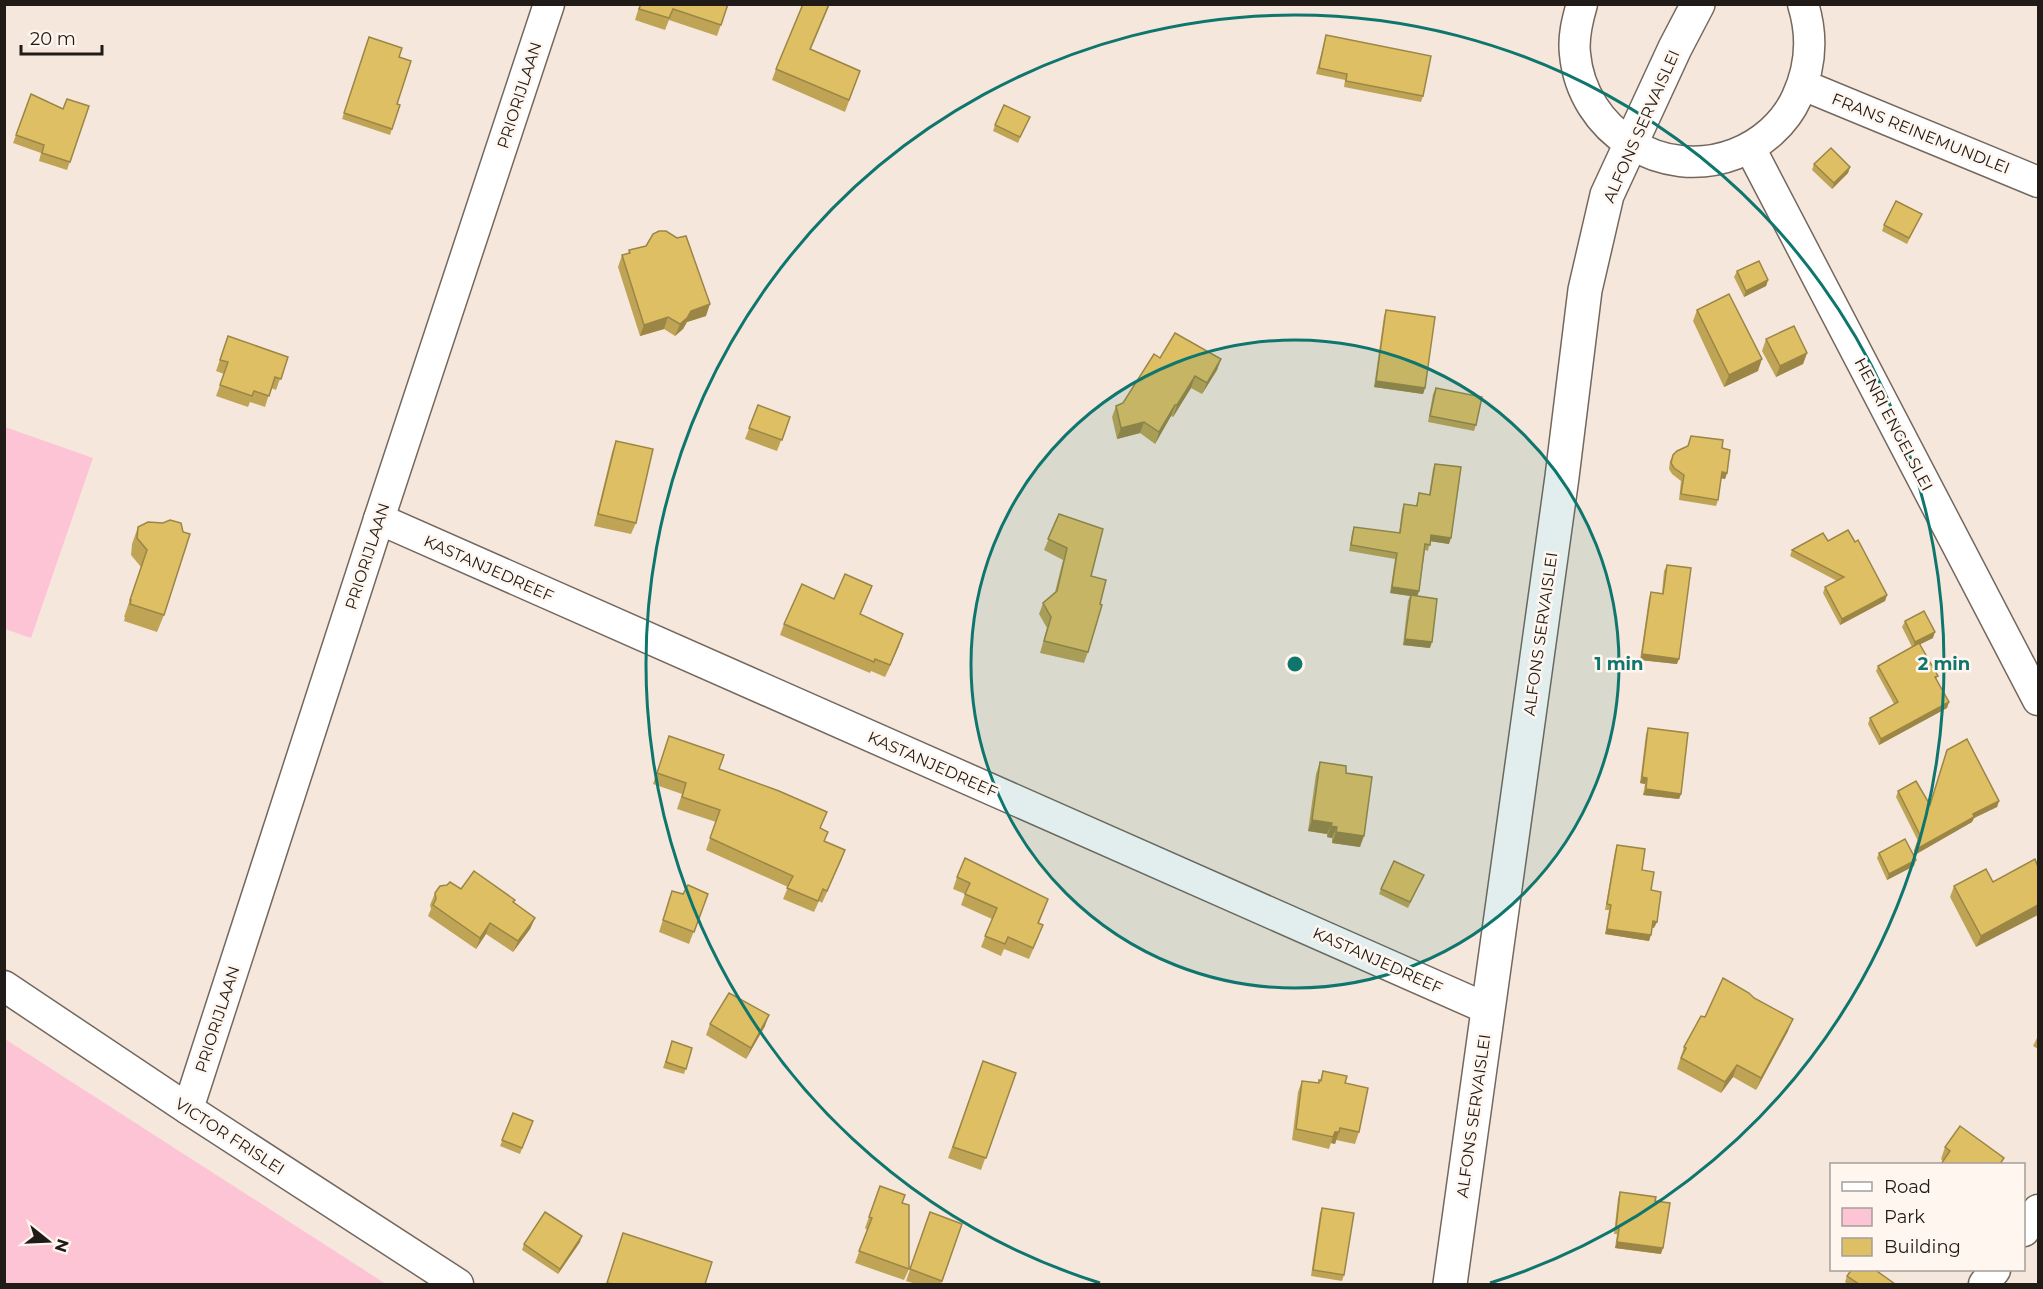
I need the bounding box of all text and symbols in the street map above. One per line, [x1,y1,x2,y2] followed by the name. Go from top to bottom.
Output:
[21,18,102,56] scale bar
[30,28,76,50] text: 20 m
[493,39,546,151] street label: PRIORIJLAAN
[1599,47,1684,206] street label: ALFONS SERVAISLEI
[1829,89,2013,178] street label: FRANS REINEMUNDLEI
[1850,354,1937,494] street label: HENRI ENGELSLEI
[341,500,394,612] street label: PRIORIJLAAN
[421,531,557,606] street label: KASTANJEDREEF
[1520,551,1561,717] street label: ALFONS SERVAISLEI
[1595,653,1643,675] text: 1 min
[1918,653,1970,675] text: 2 min
[1285,654,1305,674] centre of rings
[865,727,1001,802] street label: KASTANJEDREEF
[1310,923,1446,998] street label: KASTANJEDREEF
[191,963,244,1075] street label: PRIORIJLAAN
[1453,1033,1494,1199] street label: ALFONS SERVAISLEI
[172,1094,288,1179] street label: VICTOR FRISLEI
[1830,1163,2025,1271] legend
[1884,1176,1931,1198] text: Road
[1884,1206,1925,1228] text: Park
[18,1211,78,1271] north arrow
[51,1236,73,1255] text: N
[1884,1236,1961,1258] text: Building

